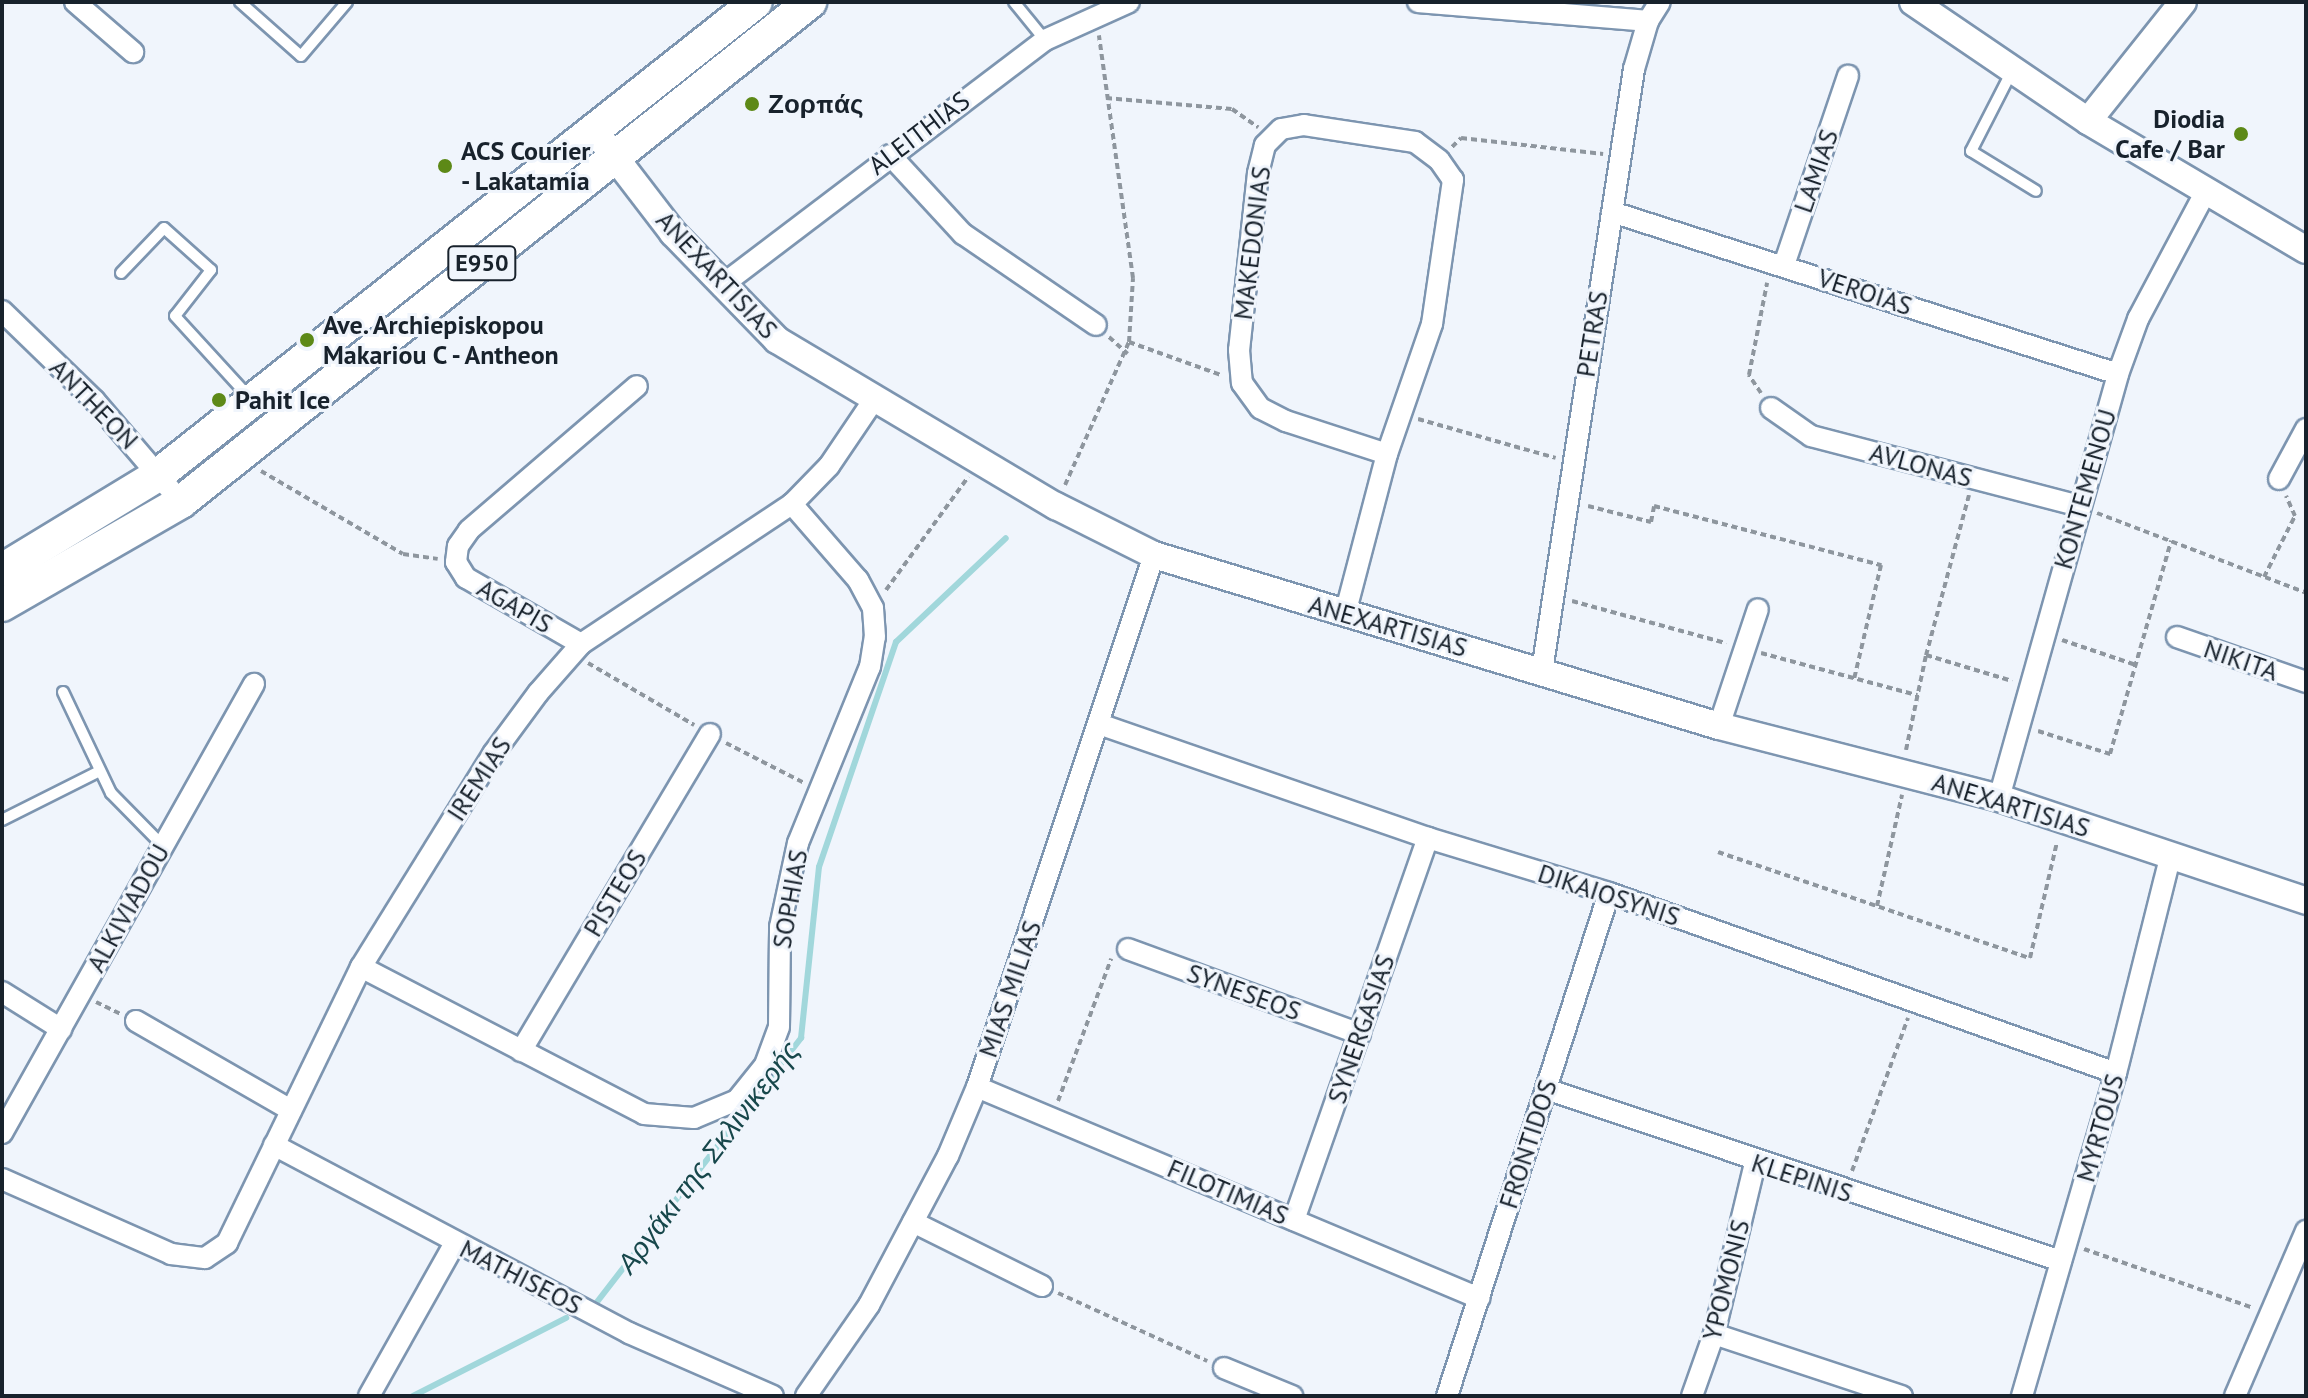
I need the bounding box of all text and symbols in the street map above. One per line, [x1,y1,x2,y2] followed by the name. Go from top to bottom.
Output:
[862,85,976,181] street label: ALEITHIAS
[768,88,863,120] place label: Ζορπάς
[743,95,761,113] marker: Ζορπάς
[2115,103,2225,164] place label: Diodia Cafe / Bar
[1787,125,1845,217] street label: LAMIAS
[2232,125,2250,143] marker: Diodia Cafe / Bar
[461,135,592,196] place label: ACS Courier - Lakatamia
[436,157,454,175] marker: ACS Courier - Lakatamia
[1227,164,1277,322] street label: MAKEDONIAS
[650,205,784,345] street label: ANEXARTISIAS
[446,243,518,283] road number: E950
[1814,262,1916,322] street label: VEROIAS
[1570,289,1614,379] street label: PETRAS
[323,309,564,370] place label: Ave. Archiepiskopou Makariou C - Antheon
[298,331,316,349] marker: Ave. Archiepiskopou Makariou C - Antheon
[43,352,145,456] street label: ANTHEON
[235,384,330,416] place label: Pahit Ice
[210,391,228,409] marker: Pahit Ice
[2047,405,2123,573] street label: KONTEMENOU
[1866,436,1976,494] street label: AVLONAS
[472,572,558,640] street label: AGAPIS
[1305,588,1471,664] street label: ANEXARTISIAS
[2200,633,2282,687] street label: NIKITA
[440,731,518,827] street label: IREMIAS
[1928,766,2094,844] street label: ANEXARTISIAS
[80,839,176,977] street label: ALKIVIADOU
[577,844,653,942] street label: PISTEOS
[766,847,814,951] street label: SOPHIAS
[1534,857,1684,933] street label: DIKAIOSYNIS
[972,917,1048,1061] street label: MIAS MILIAS
[1321,950,1401,1108] street label: SYNERGASIAS
[1183,957,1305,1027] street label: SYNESEOS
[610,1034,806,1280] water label: Αργάκι της Σκλινικερής
[2070,1071,2130,1185] street label: MYRTOUS
[1493,1076,1563,1212] street label: FRONTIDOS
[1748,1147,1856,1209] street label: KLEPINIS
[1163,1153,1293,1231] street label: FILOTIMIAS
[1696,1216,1756,1344] street label: YPOMONIS
[455,1233,587,1321] street label: MATHISEOS

